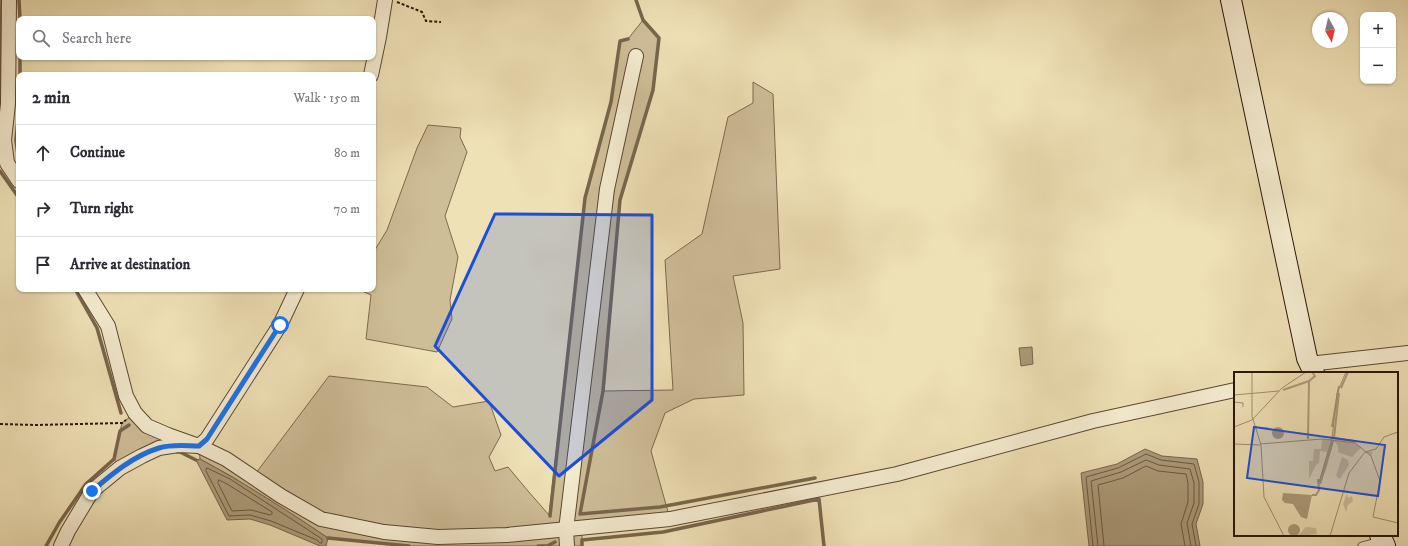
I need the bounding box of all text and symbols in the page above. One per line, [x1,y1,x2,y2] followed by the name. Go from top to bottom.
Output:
[1312,12,1348,48] north arrow
[1360,12,1396,84] map controls
[1360,12,1396,48] button: +
[16,16,376,60] search box
[30,27,52,49] icon: search
[62,29,131,48] text: Search here
[1360,48,1396,84] button: −
[32,87,70,109] text: 2 min
[294,90,360,106] text: Walk · 150 m
[32,142,54,164] icon: ahead
[70,143,125,162] text: Continue
[334,145,360,161] text: 80 m
[32,198,54,220] icon: right
[70,199,133,218] text: Turn right
[334,201,360,217] text: 70 m
[32,254,54,276] icon: arrive
[70,255,190,274] text: Arrive at destination
[271,316,289,334] route start
[1234,372,1398,536] inset map
[83,482,101,500] route end

